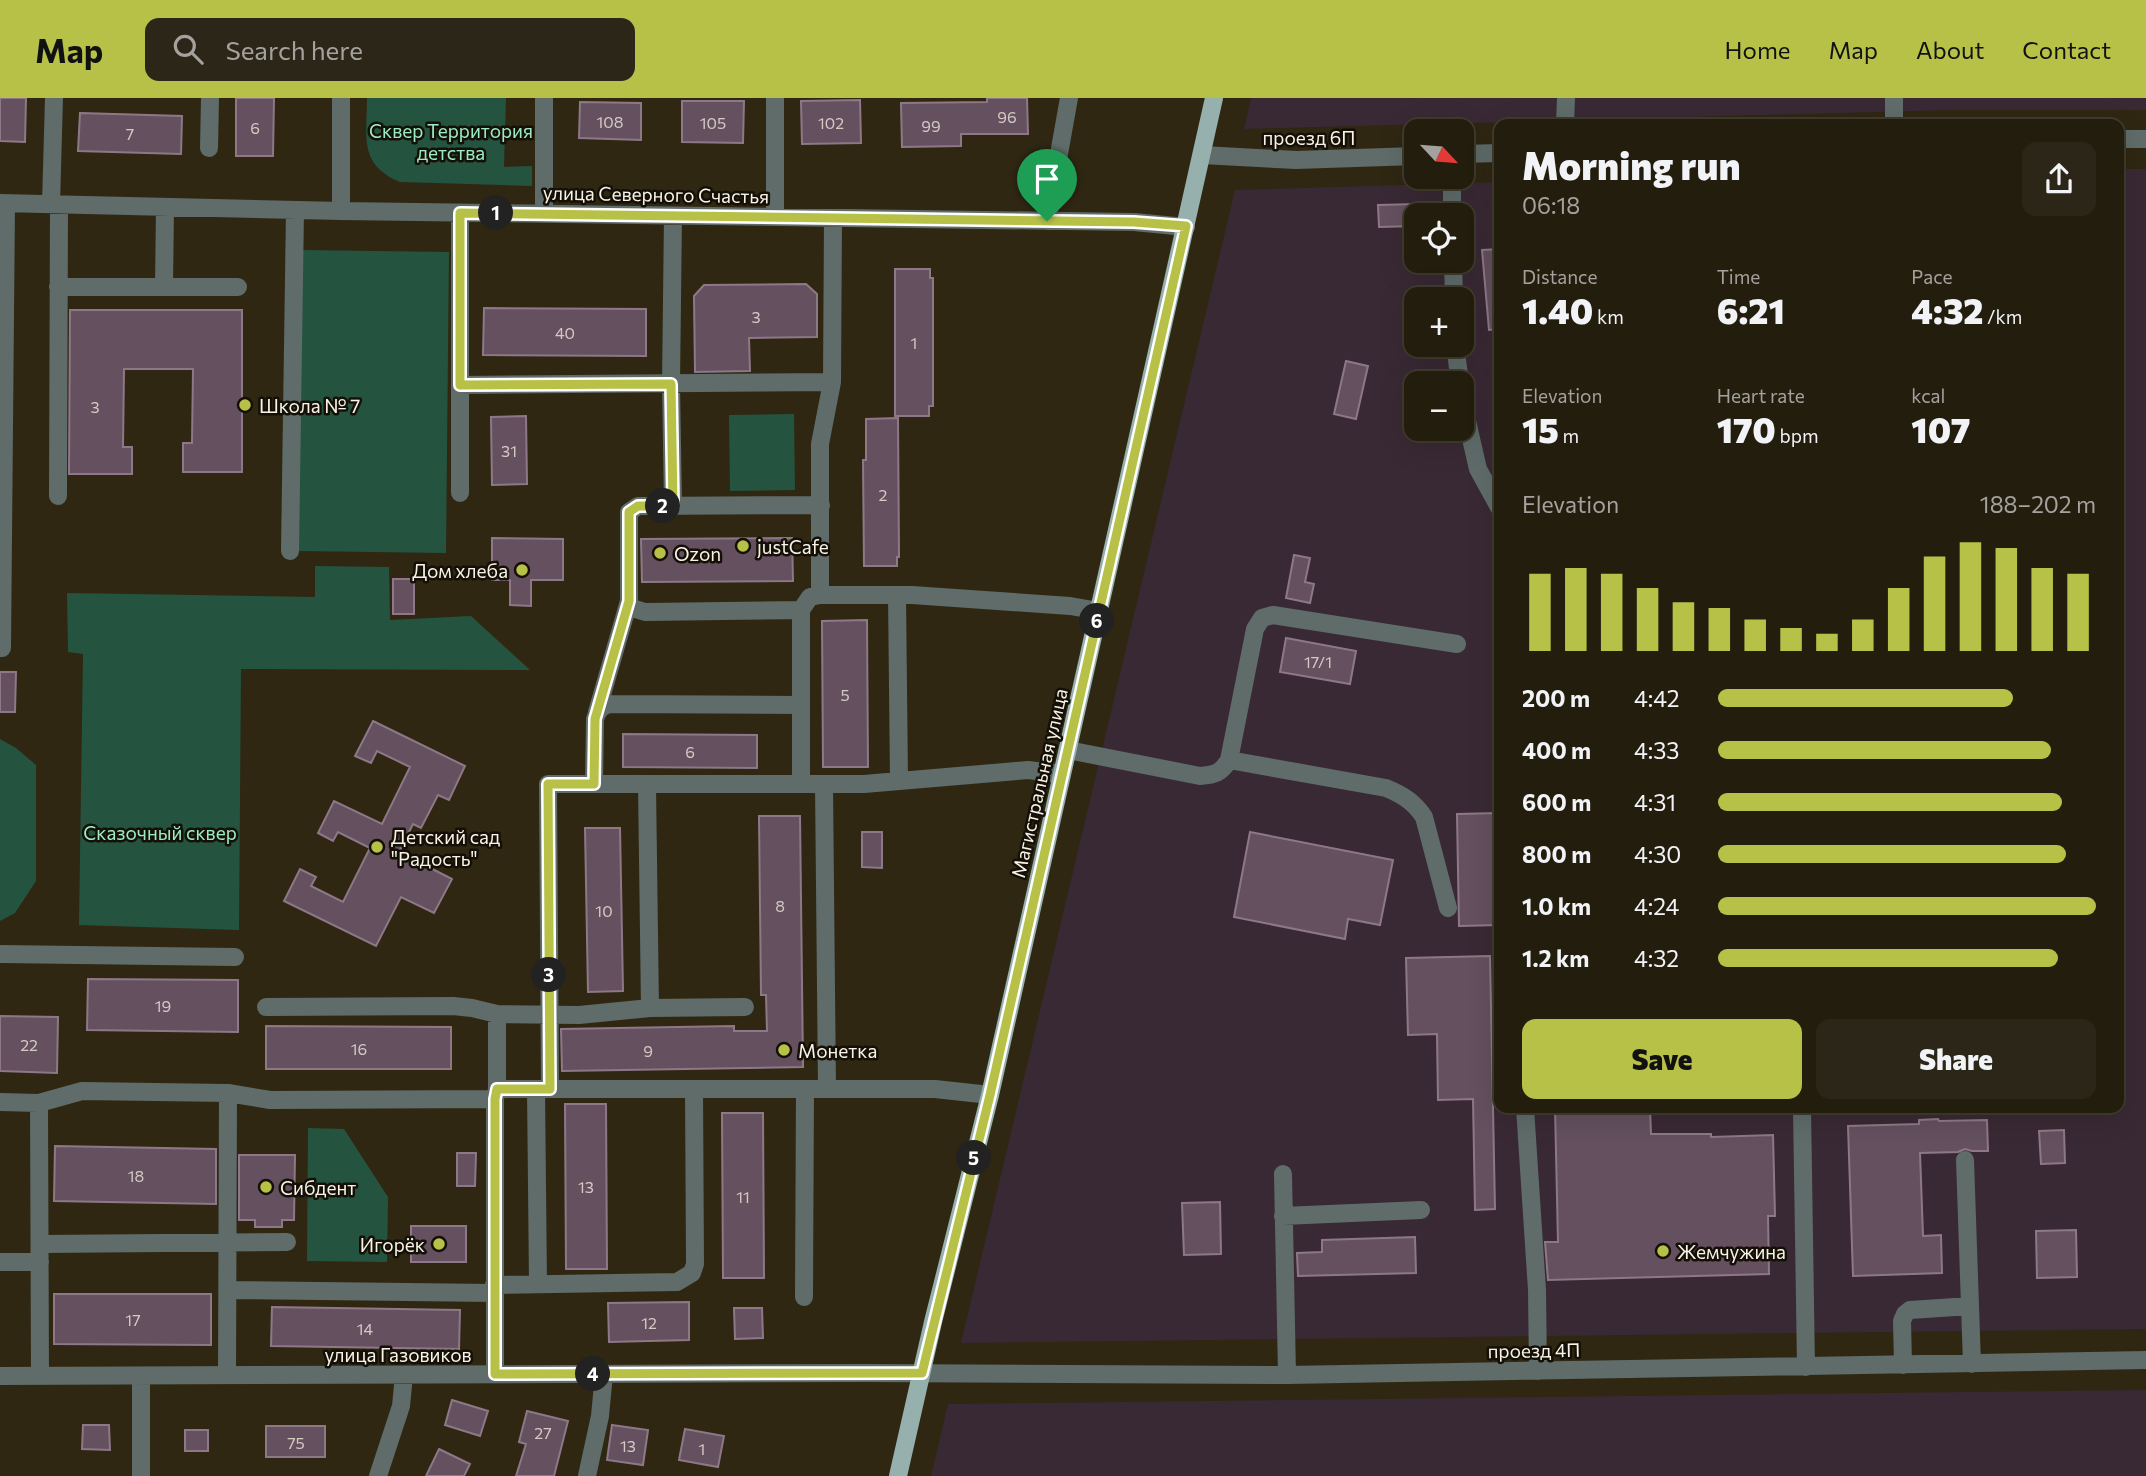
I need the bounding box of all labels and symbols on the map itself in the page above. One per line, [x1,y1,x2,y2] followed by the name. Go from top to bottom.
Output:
[997,107,1017,126] house number: 96
[597,112,624,131] house number: 108
[700,113,726,132] house number: 105
[818,113,844,132] house number: 102
[921,116,941,135] house number: 99
[250,118,260,137] house number: 6
[369,119,533,164] park label: Сквер Территория детства
[1404,119,1474,189] north arrow
[126,124,134,143] house number: 7
[1263,126,1355,149] street label: проезд 6П
[1017,149,1077,221] pin
[543,181,769,207] street label: улица Северного Счастья
[478,195,514,230] pin: 1
[751,307,761,326] house number: 3
[555,323,575,342] house number: 40
[911,333,917,352] house number: 1
[259,394,360,417] place label: Школа № 7
[90,397,100,416] house number: 3
[237,397,253,413] marker: Школа № 7
[501,441,517,460] house number: 31
[879,485,888,504] house number: 2
[646,488,680,524] pin: 2
[757,535,829,558] place label: justCafe
[735,538,751,554] marker: justCafe
[674,542,721,565] place label: Ozon
[652,545,668,561] marker: Ozon
[412,559,508,582] place label: Дом хлеба
[514,562,530,578] marker: Дом хлеба
[1080,603,1114,638] pin: 6
[1304,652,1332,671] house number: 17/1
[840,685,850,704] house number: 5
[1006,686,1072,880] street label: Магистральная улица
[685,742,695,761] house number: 6
[83,821,237,844] park label: Сказочный сквер
[391,825,500,870] place label: Детский сад "Радость"
[369,839,385,855] marker: Детский сад "Радость"
[775,896,785,915] house number: 8
[595,901,613,920] house number: 10
[532,958,566,992] pin: 3
[155,996,171,1015] house number: 19
[20,1035,38,1054] house number: 22
[351,1039,367,1058] house number: 16
[798,1039,877,1062] place label: Монетка
[643,1041,653,1060] house number: 9
[776,1042,792,1058] marker: Монетка
[956,1140,992,1176] pin: 5
[128,1166,144,1185] house number: 18
[280,1176,356,1199] place label: Сибдент
[578,1177,594,1196] house number: 13
[258,1179,274,1195] marker: Сибдент
[736,1187,750,1206] house number: 11
[360,1233,425,1256] place label: Игорёк
[431,1236,447,1252] marker: Игорёк
[1677,1240,1786,1263] place label: Жемчужина
[1655,1243,1671,1259] marker: Жемчужина
[125,1310,141,1329] house number: 17
[641,1313,657,1332] house number: 12
[357,1319,374,1338] house number: 14
[1487,1338,1581,1362] street label: проезд 4П
[324,1343,472,1366] street label: улица Газовиков
[576,1356,610,1392] pin: 4
[534,1423,552,1442] house number: 27
[287,1433,305,1452] house number: 75
[620,1436,636,1455] house number: 13
[699,1439,705,1458] house number: 1

